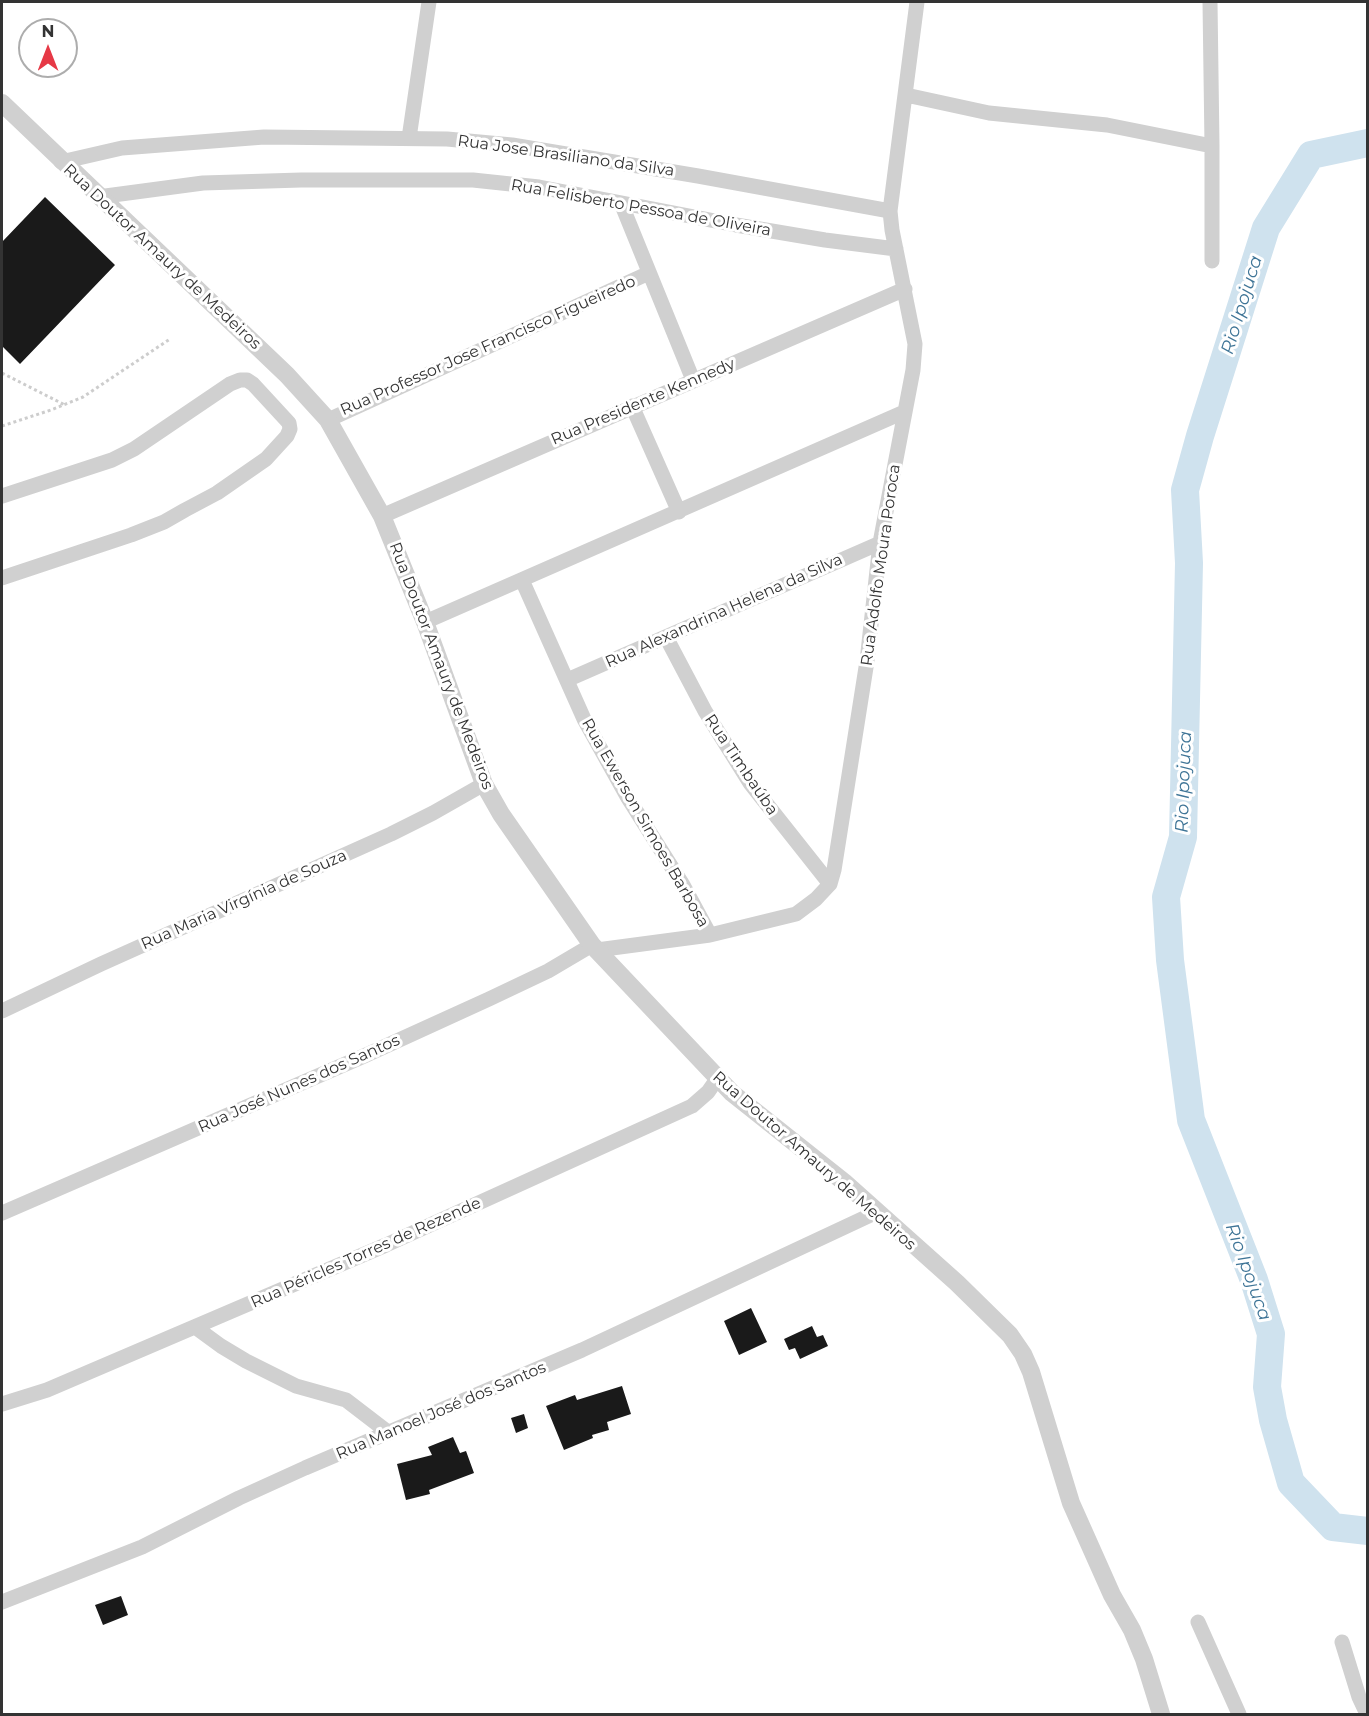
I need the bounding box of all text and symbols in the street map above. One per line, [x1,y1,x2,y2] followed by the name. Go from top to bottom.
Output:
[18,18,78,78] north arrow
[42,22,54,41] text: N
[456,131,676,181] street label: Rua Jose Brasiliano da Silva
[59,160,265,354] street label: Rua Doutor Amaury de Medeiros
[509,176,773,240] street label: Rua Felisberto Pessoa de Oliveira
[1217,253,1267,357] water label: Rio Ipojuca
[337,272,639,420] street label: Rua Professor Jose Francisco Figueiredo
[548,355,738,449] street label: Rua Presidente Kennedy
[857,463,905,667] street label: Rua Adolfo Moura Poroca
[385,540,497,792] street label: Rua Doutor Amaury de Medeiros
[602,550,846,672] street label: Rua Alexandrina Helena da Silva
[700,711,782,819] street label: Rua Timbaúba
[577,715,713,931] street label: Rua Ewerson Simoes Barbosa
[1171,731,1197,833] water label: Rio Ipojuca
[138,846,350,954] street label: Rua Maria Virgínia de Souza
[195,1031,403,1137] street label: Rua José Nunes dos Santos
[708,1067,920,1255] street label: Rua Doutor Amaury de Medeiros
[248,1193,484,1313] street label: Rua Péricles Torres de Rezende
[1220,1220,1276,1324] water label: Rio Ipojuca
[333,1358,549,1464] street label: Rua Manoel José dos Santos

